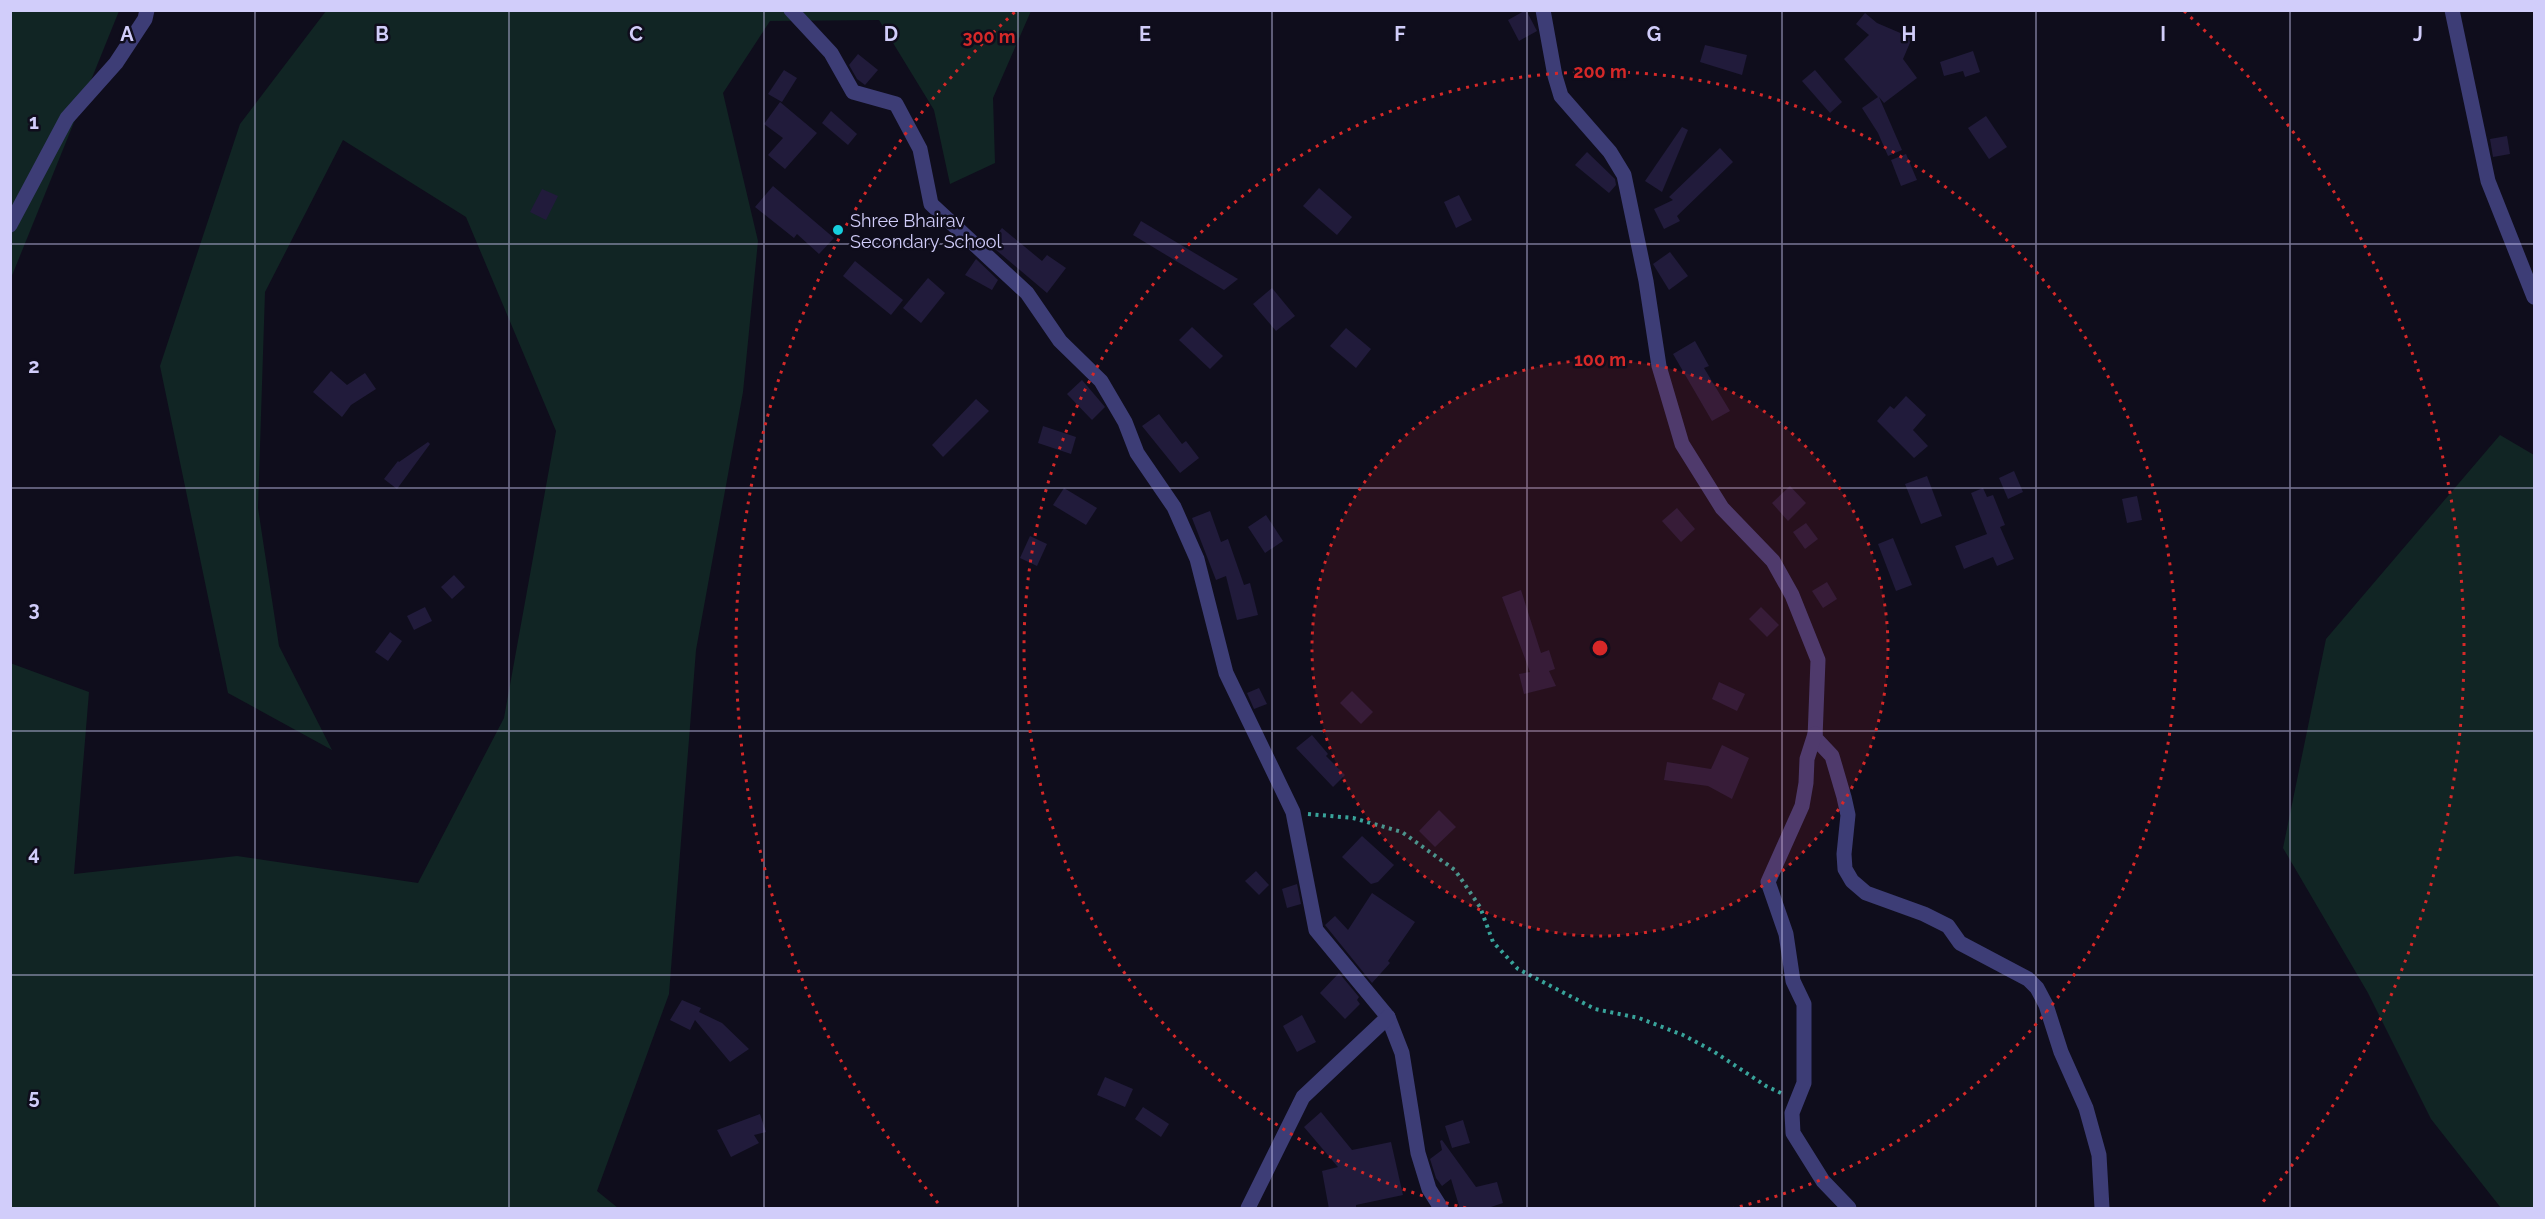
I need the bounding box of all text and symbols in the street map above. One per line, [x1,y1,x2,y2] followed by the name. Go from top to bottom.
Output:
[120,22,134,46] text: A
[375,22,389,46] text: B
[629,22,643,46] text: C
[884,22,898,46] text: D
[1139,22,1151,46] text: E
[1394,22,1406,46] text: F
[1647,22,1661,46] text: G
[1902,22,1916,46] text: H
[2160,22,2166,46] text: I
[2413,22,2423,46] text: J
[962,26,1016,47] text: 300 m
[1573,61,1627,82] text: 200 m
[29,110,39,134] text: 1
[850,210,1001,252] place label: Shree Bhairav Secondary School
[831,223,845,237] marker: Shree Bhairav Secondary School
[1574,349,1626,370] text: 100 m
[28,354,40,378] text: 2
[28,597,40,621] text: 3
[1590,638,1610,658] centre of rings
[28,841,40,865] text: 4
[28,1085,40,1109] text: 5

